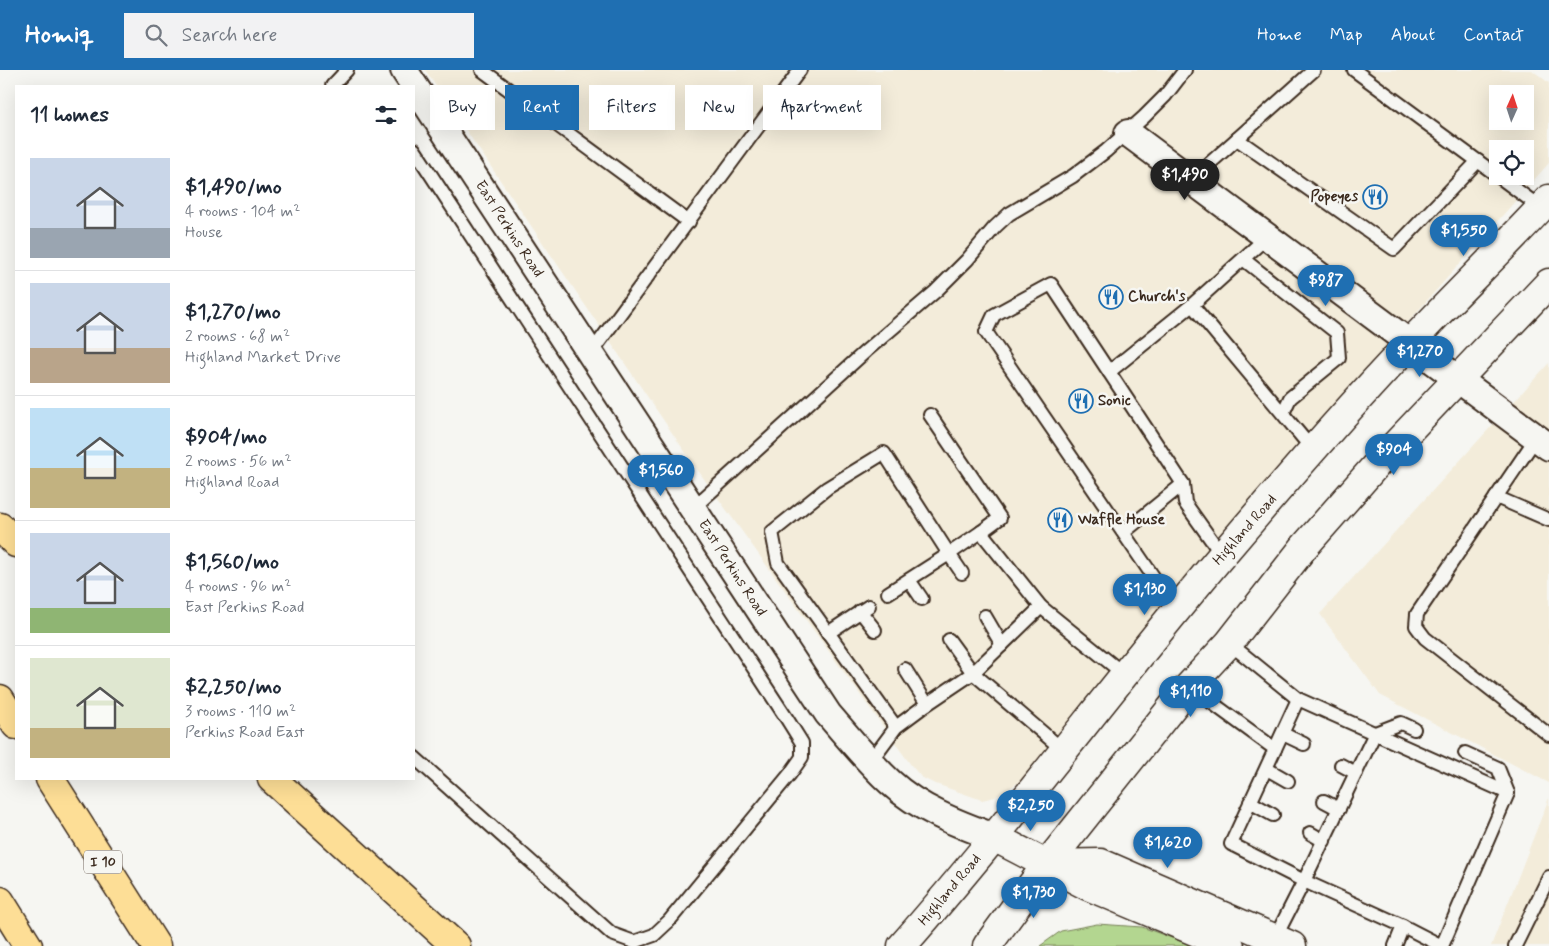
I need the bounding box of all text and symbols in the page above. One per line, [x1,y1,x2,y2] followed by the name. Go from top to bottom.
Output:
[124,13,474,58] search box
[25,20,94,51] text: Homiq
[142,21,170,49] icon: search
[182,23,277,48] text: Search here
[1257,23,1302,47] text: Home
[1330,23,1363,47] text: Map
[1391,23,1435,47] text: About
[1463,23,1524,47] text: Contact
[430,85,495,130] chip: Buy
[505,85,579,130] chip: Rent
[589,85,675,130] chip: Filters
[685,85,753,130] chip: New
[763,85,881,130] chip: Apartment
[1489,85,1534,130] north arrow
[1489,85,1534,185] map controls
[30,101,109,129] text: 11 homes
[372,101,400,129] icon: filters
[1489,140,1534,185] button: locate
[1144,158,1226,201] pin: $1,490
[1161,164,1209,185] text: $1,490
[185,173,282,201] text: $1,490/mo
[470,177,548,281] street label: East Perkins Road
[70,178,130,238] icon: home
[1362,184,1388,210] restaurant icon: Popeyes
[1311,187,1358,207] place label: Popeyes
[185,201,300,222] text: 4 rooms · 104 m²
[1423,214,1505,257] pin: $1,550
[1441,220,1487,241] text: $1,550
[185,222,223,243] text: House
[1296,264,1356,307] pin: $987
[1309,270,1343,291] text: $987
[1098,284,1124,310] restaurant icon: Church's
[1128,287,1186,307] place label: Church's
[185,298,281,326] text: $1,270/mo
[70,303,130,363] icon: home
[185,326,290,347] text: 2 rooms · 68 m²
[1379,336,1461,378] pin: $1,270
[1397,341,1443,362] text: $1,270
[185,347,341,368] text: Highland Market Drive
[1068,388,1094,414] restaurant icon: Sonic
[1098,391,1131,411] place label: Sonic
[185,423,267,451] text: $904/mo
[70,428,130,488] icon: home
[1364,434,1424,476] pin: $904
[1376,439,1412,460] text: $904
[185,451,292,472] text: 2 rooms · 56 m²
[620,454,702,497] pin: $1,560
[638,460,684,481] text: $1,560
[185,472,279,493] text: Highland Road
[1208,490,1282,571] street label: Highland Road
[1047,507,1073,533] restaurant icon: Waffle House
[1077,510,1165,530] place label: Waffle House
[693,516,771,620] street label: East Perkins Road
[185,548,279,576] text: $1,560/mo
[70,553,130,613] icon: home
[1104,574,1186,616] pin: $1,130
[185,576,291,597] text: 4 rooms · 96 m²
[1124,579,1166,600] text: $1,130
[185,597,304,618] text: East Perkins Road
[185,673,282,701] text: $2,250/mo
[1150,676,1232,718] pin: $1,110
[70,678,130,738] icon: home
[1170,681,1212,702] text: $1,110
[185,701,296,722] text: 3 rooms · 110 m²
[185,722,305,743] text: Perkins Road East
[990,790,1072,832] pin: $2,250
[1007,795,1055,816] text: $2,250
[1127,826,1209,869] pin: $1,620
[1144,832,1192,853] text: $1,620
[84,850,122,874] road number: I 10
[914,850,987,931] street label: Highland Road
[993,876,1075,919] pin: $1,730
[1012,882,1056,903] text: $1,730

